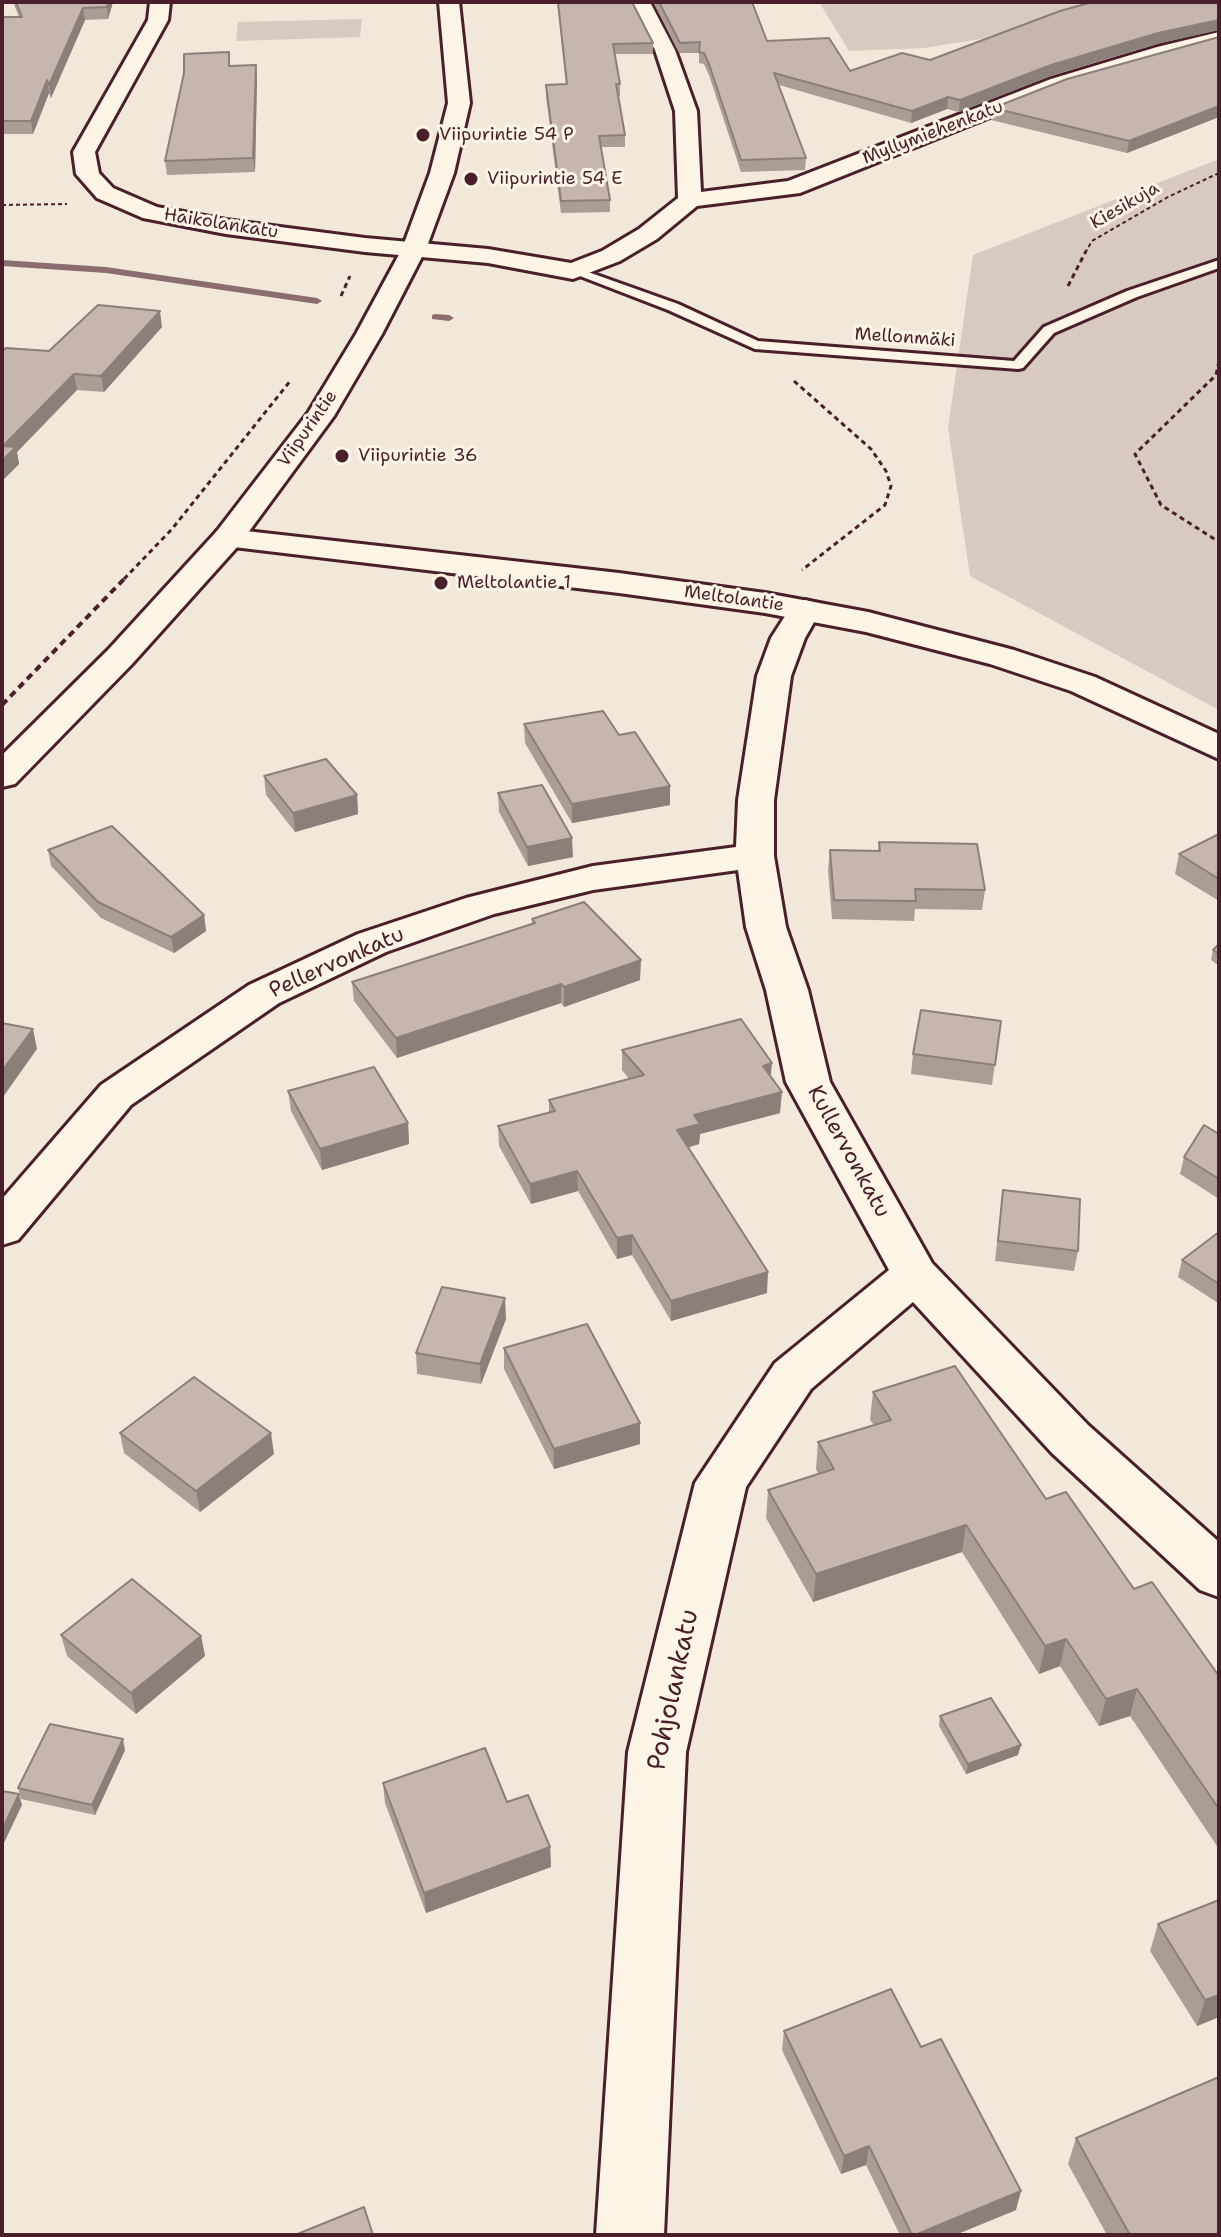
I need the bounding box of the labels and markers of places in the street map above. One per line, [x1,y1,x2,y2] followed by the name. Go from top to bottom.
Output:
[439,124,574,146] place label: Viipurintie 54 P
[414,126,432,144] marker: Viipurintie 54 P
[487,168,623,190] place label: Viipurintie 54 E
[462,170,480,188] marker: Viipurintie 54 E
[358,445,478,467] place label: Viipurintie 36
[333,447,351,465] marker: Viipurintie 36
[457,572,571,594] place label: Meltolantie 1
[432,574,450,592] marker: Meltolantie 1

